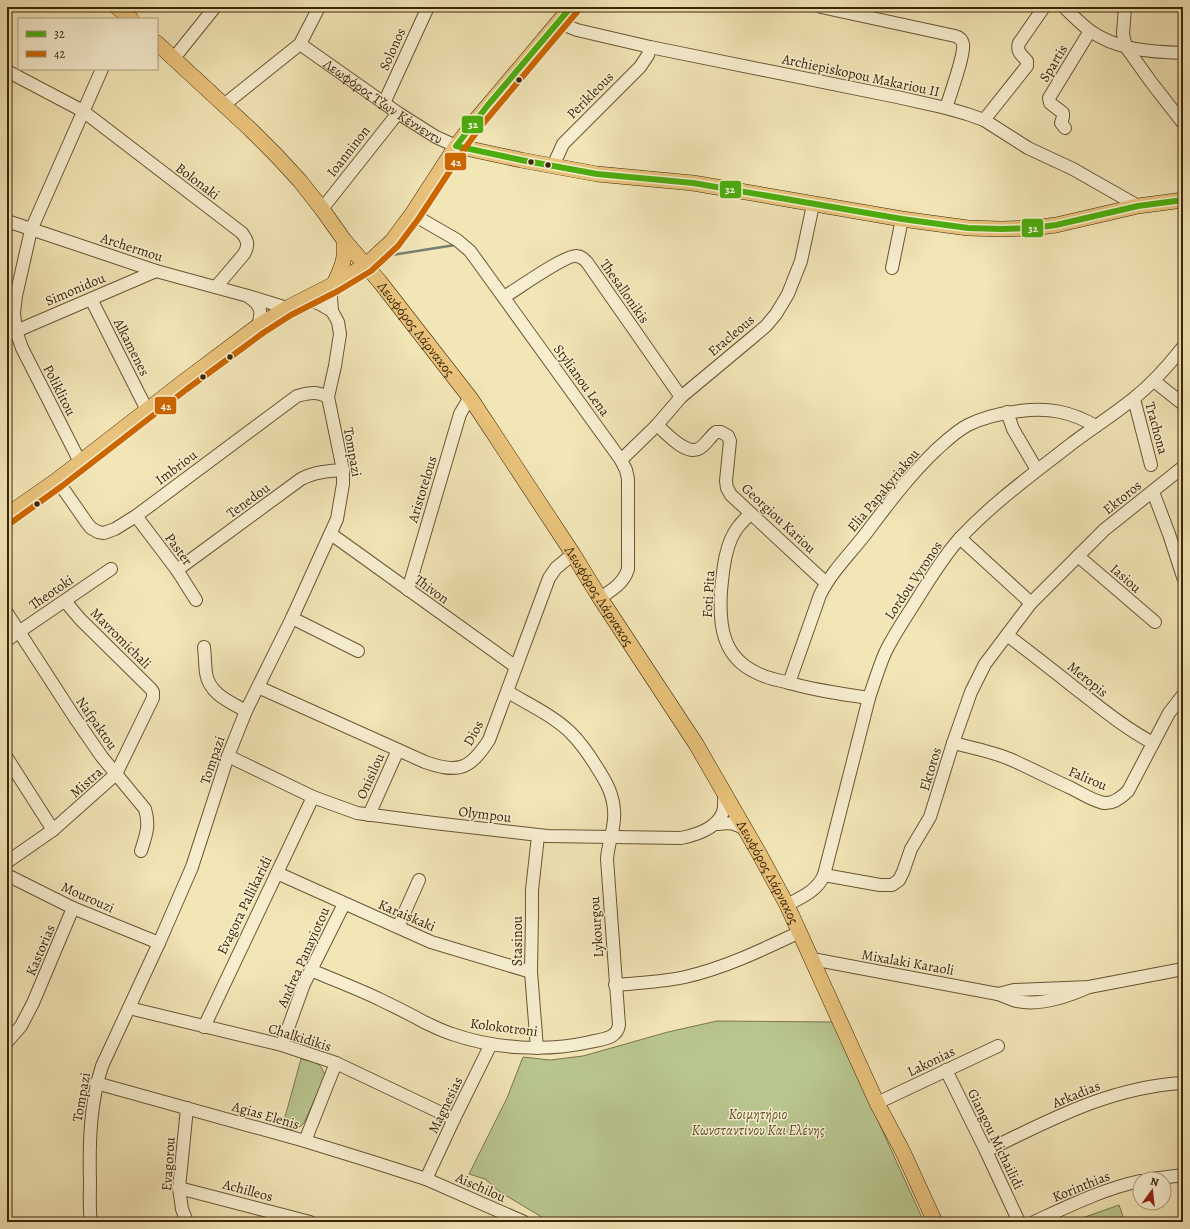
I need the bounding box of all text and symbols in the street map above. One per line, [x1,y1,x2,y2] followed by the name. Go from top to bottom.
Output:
[18,18,158,70] legend
[375,25,410,74] street label: Solonos
[54,26,65,42] text: 32
[1035,41,1072,86] street label: Spartis
[54,46,65,62] text: 42
[780,49,941,101] street label: Archiepiskopou Makariou II
[319,54,445,149] street label: Λεωφόρος Τζων Κέννεντυ
[563,68,618,123] street label: Perikleous
[514,75,524,85] unlabelled marker
[461,115,484,134] line badge: 32
[468,117,479,132] text: 32
[322,122,375,181] street label: Ioanninon
[444,152,467,171] line badge: 42
[451,155,462,170] text: 42
[526,157,536,167] unlabelled marker
[172,159,224,204] street label: Bolonaki
[543,160,553,170] unlabelled marker
[719,180,742,199] line badge: 32
[725,182,736,197] text: 32
[1021,218,1044,238] line badge: 32
[1028,221,1039,236] text: 32
[97,228,166,267] street label: Archermou
[596,255,654,327] street label: Thesallonikis
[42,268,109,311] street label: Simonidou
[372,277,459,380] street label: Λεωφόρος Λάρνακος
[704,310,759,360] street label: Eracleous
[109,314,154,379] street label: Alkamenes
[549,340,614,421] street label: Stylianou Lena
[225,352,235,362] unlabelled marker
[39,361,81,419] street label: Poliklitou
[198,372,208,382] unlabelled marker
[154,396,177,415] line badge: 42
[161,399,172,414] text: 42
[1140,400,1173,457] street label: Trachona
[339,426,366,478] street label: Tompazi
[843,444,924,536] street label: Elia Papakyriakou
[152,445,201,489] street label: Imbriou
[403,453,442,526] street label: Aristotelous
[1099,476,1146,519] street label: Ektoros
[223,478,274,523] street label: Tenedou
[737,479,820,558] street label: Georgiou Kariou
[32,499,42,509] unlabelled marker
[160,529,197,570] street label: Paster
[880,537,947,623] street label: Lordou Vyronos
[560,541,638,650] street label: Λεωφόρος Λάρνακος
[1106,560,1146,597] street label: Iasiou
[698,569,719,618] street label: Foti Pita
[411,570,453,609] street label: Thivon
[25,571,77,614] street label: Theotoki
[86,604,155,673] street label: Mavromichali
[1063,657,1112,702] street label: Meropis
[71,693,122,754] street label: Nafpaktou
[459,717,488,749] street label: Dios
[195,734,230,787] street label: Tompazi
[915,745,946,793] street label: Ektoros
[352,750,389,802] street label: Onisilou
[66,762,107,802] street label: Mistra
[1066,762,1110,795] street label: Falirou
[458,802,513,827] street label: Olympou
[731,816,803,927] street label: Λεωφόρος Λάρνακος
[212,853,277,958] street label: Evagora Pallikaridi
[58,877,117,918] street label: Mourouzi
[375,895,438,936] street label: Karaiskaki
[585,895,608,958] street label: Lykourgou
[272,904,334,1011] street label: Andrea Panayiotou
[508,915,527,966] street label: Stasinou
[21,922,60,979] street label: Kastorias
[860,945,956,980] street label: Mixalaki Karaoli
[469,1014,539,1041] street label: Kolokotroni
[266,1019,334,1056] street label: Chalkidikis
[904,1042,958,1081] street label: Lakonias
[68,1071,95,1123] street label: Tompazi
[424,1074,467,1137] street label: Magnesias
[1048,1076,1103,1113] street label: Arkadias
[963,1086,1028,1193] street label: Giangou Michailidi
[229,1097,302,1134] street label: Agias Elenis
[692,1105,825,1140] park label: Κοιμητήριο Κωνσταντίνου Και Ελένης
[157,1136,180,1192] street label: Evagorou
[1050,1166,1113,1207] street label: Korinthias
[452,1168,509,1207] street label: Aischilou
[1132,1171,1172,1211] north arrow
[220,1174,275,1206] street label: Achilleos
[1149,1174,1160,1190] text: N

